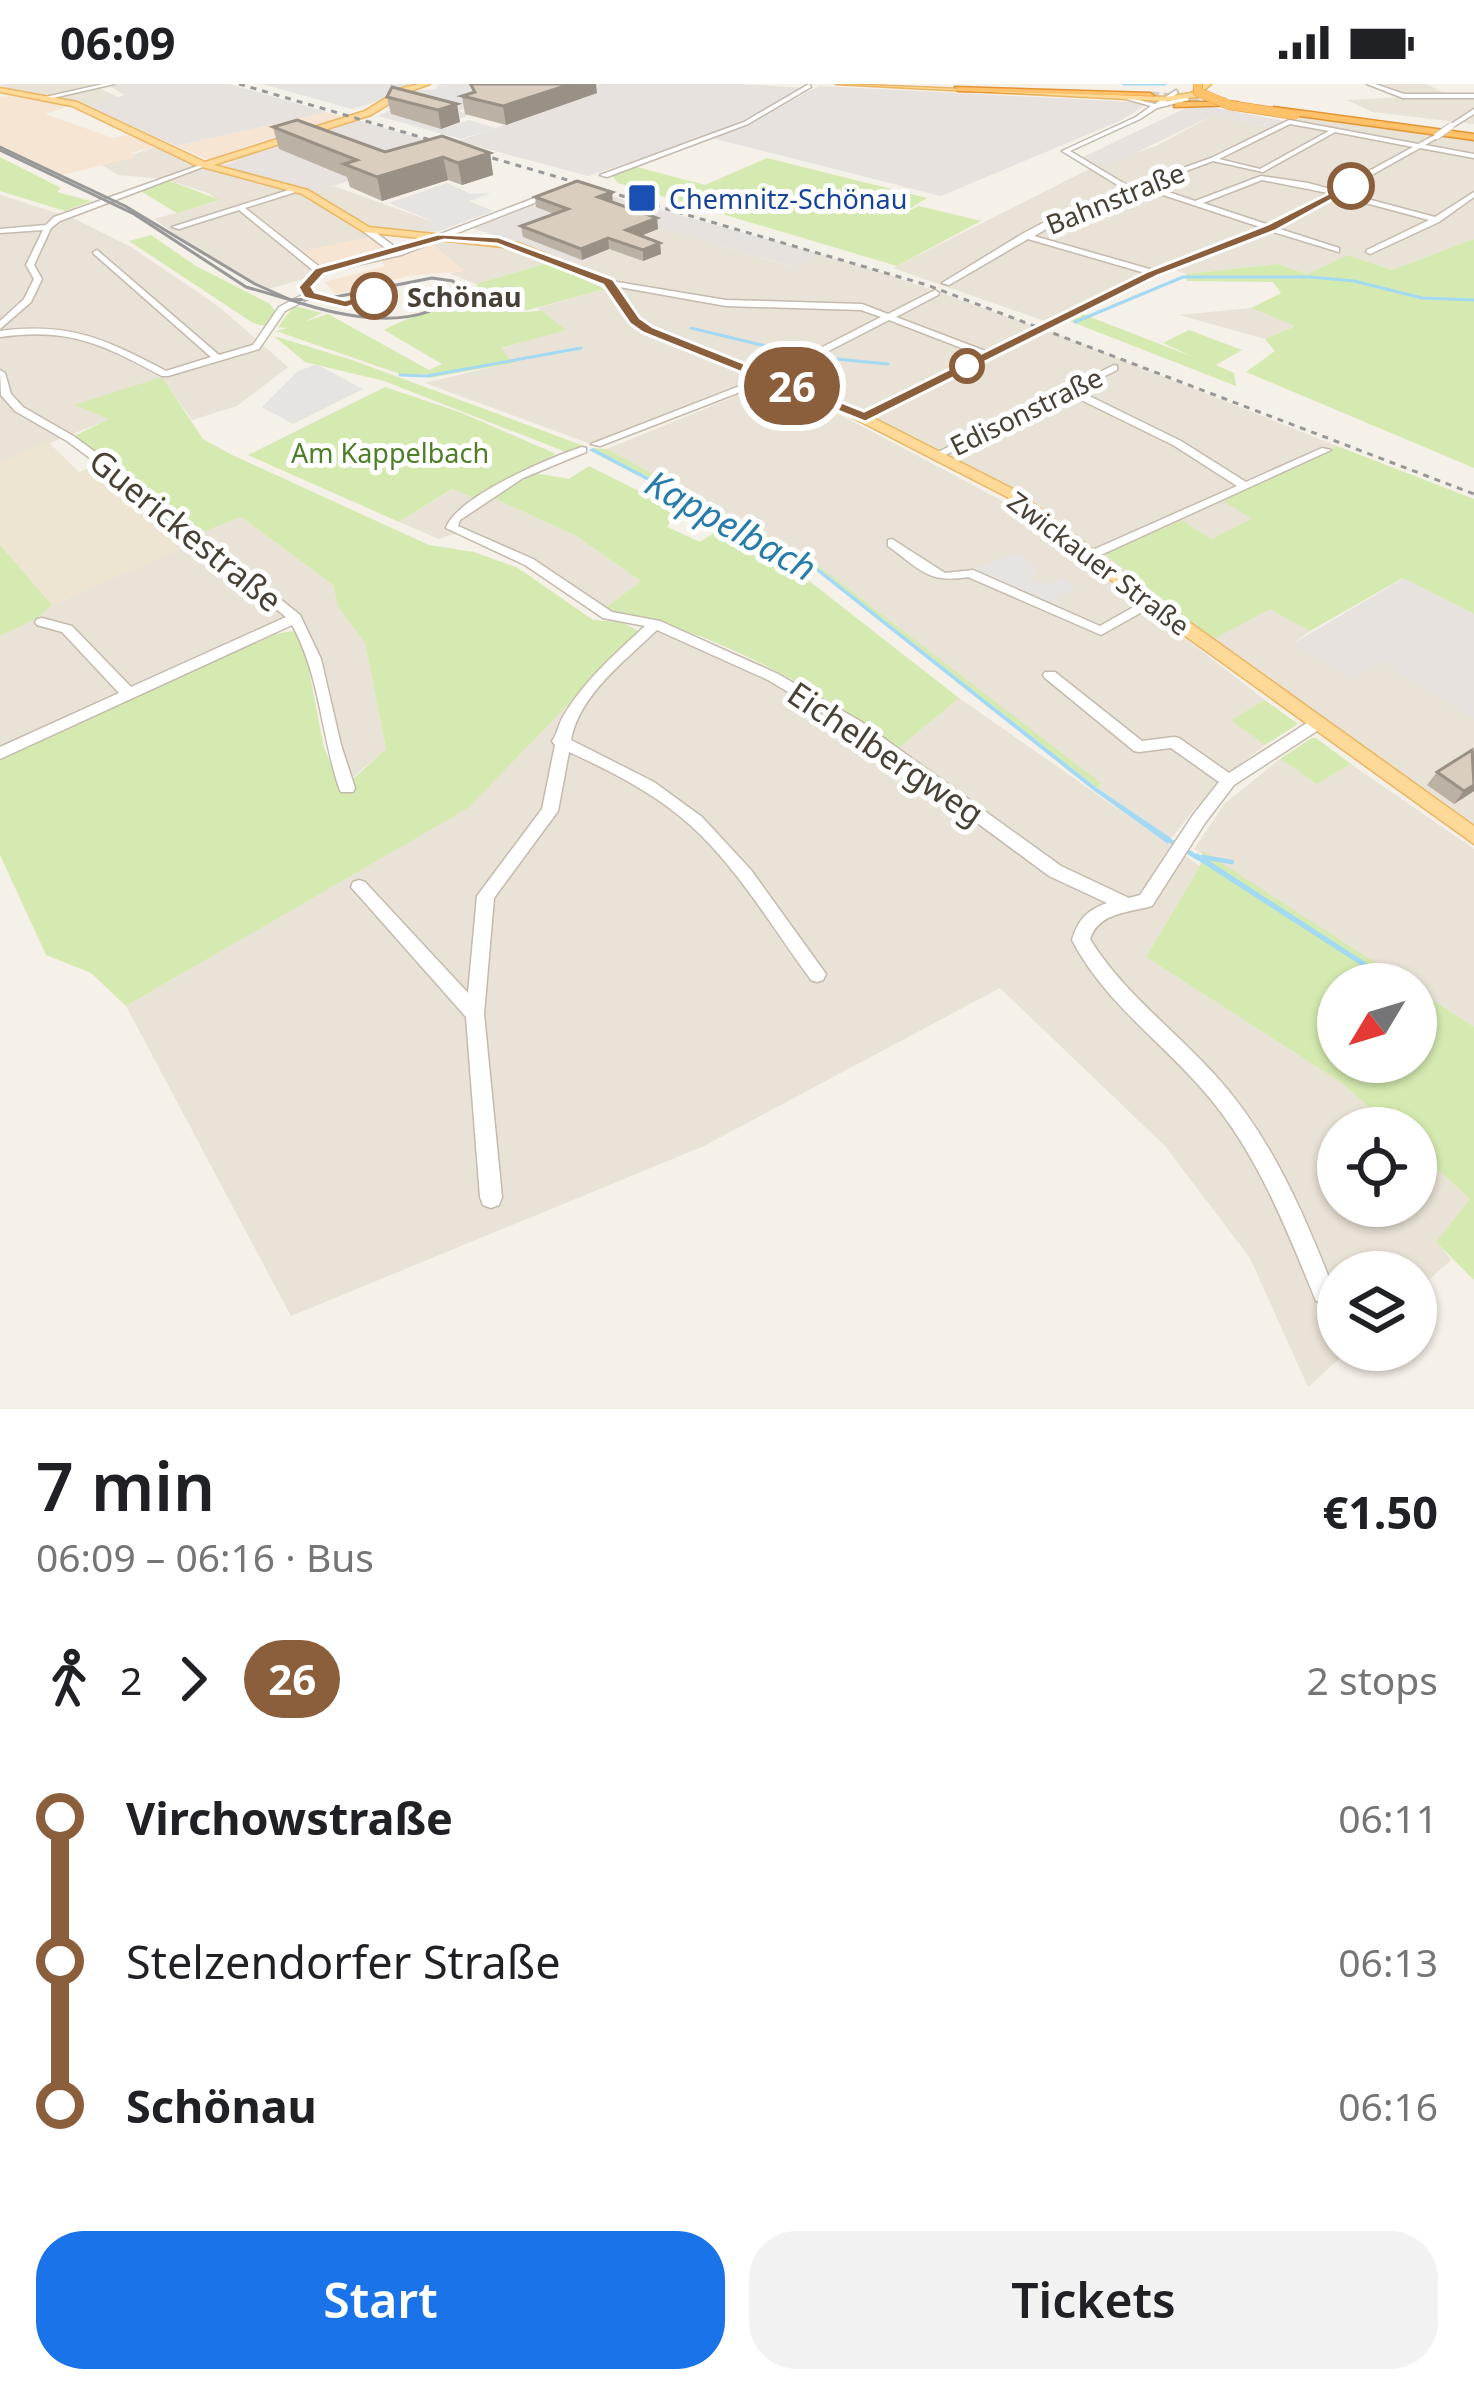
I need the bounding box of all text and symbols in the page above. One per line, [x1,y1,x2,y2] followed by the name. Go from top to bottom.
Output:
[60,12,176,73] text: 06:09
[1040,153,1190,243] street label: Bahnstraße
[1329,164,1373,208] unlabelled marker
[669,180,907,217] place label: Chemnitz-Schönau
[626,182,658,214] marker: Chemnitz-Schönau
[352,274,396,318] marker: Schönau
[407,278,522,315] place label: Schönau
[738,347,846,425] line badge: 26
[951,350,983,382] unlabelled marker
[768,357,816,414] text: 26
[944,358,1108,464] street label: Edisonstraße
[291,434,489,471] park label: Am Kappelbach
[80,438,292,622] street label: Guerickestraße
[637,458,825,592] water label: Kappelbach
[1000,482,1198,644] street label: Zwickauer Straße
[779,671,993,835] street label: Eichelbergweg
[1317,963,1437,1083] north arrow
[1317,963,1437,1371] map controls
[1317,1107,1437,1227] button: locate
[1317,1251,1437,1371] button: layers
[36,1440,215,1530] text: 7 min
[1322,1481,1438,1542] text: €1.50
[36,1530,374,1583] text: 06:09 – 06:16 · Bus
[36,1646,102,1712] icon: walk
[160,1646,226,1712] icon: forward
[268,1650,316,1707] text: 26
[120,1653,142,1706] text: 2
[1307,1653,1438,1706] text: 2 stops
[126,1787,453,1848] text: Virchowstraße
[1338,1791,1438,1844] text: 06:11
[126,1931,561,1992] text: Stelzendorfer Straße
[1338,1935,1438,1988] text: 06:13
[126,2075,317,2136] text: Schönau
[1338,2079,1438,2132] text: 06:16
[36,2231,725,2369] button: Start
[749,2231,1438,2369] button: Tickets

